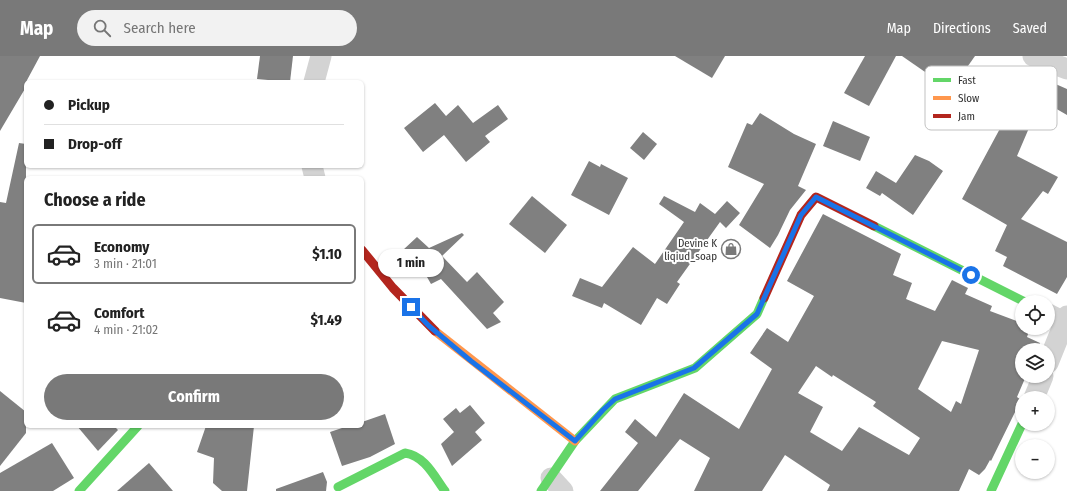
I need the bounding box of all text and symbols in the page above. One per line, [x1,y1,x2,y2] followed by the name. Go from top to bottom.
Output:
[77,10,357,46] search box
[20,17,53,40] text: Map
[91,17,113,39] icon: search
[123,19,196,37] text: Search here
[887,20,911,37] text: Map
[933,20,991,37] text: Directions
[1013,20,1047,37] text: Saved
[925,66,1057,130] legend
[958,74,976,87] text: Fast
[958,92,979,105] text: Slow
[68,96,110,114] text: Pickup
[958,110,975,123] text: Jam
[68,135,122,153] text: Drop-off
[44,189,146,211] text: Choose a ride
[46,236,82,272] icon: car
[664,237,717,263] place label: Devine K liqiud_soap
[94,238,149,256] text: Economy
[720,238,742,260] shop icon: Devine K liqiud_soap
[312,245,342,263] text: $1.10
[378,249,444,277] callout: 1 min
[397,255,425,270] text: 1 min
[94,256,157,271] text: 3 min · 21:01
[962,266,980,284] route start
[1015,295,1055,479] map controls
[1015,295,1055,335] button: locate
[402,298,420,316] route end
[46,302,82,338] icon: car
[94,304,145,322] text: Comfort
[310,311,342,329] text: $1.49
[94,322,158,337] text: 4 min · 21:02
[1015,343,1055,383] button: layers
[44,374,344,420] button: Confirm
[1015,391,1055,431] button: +
[1015,439,1055,479] button: −

